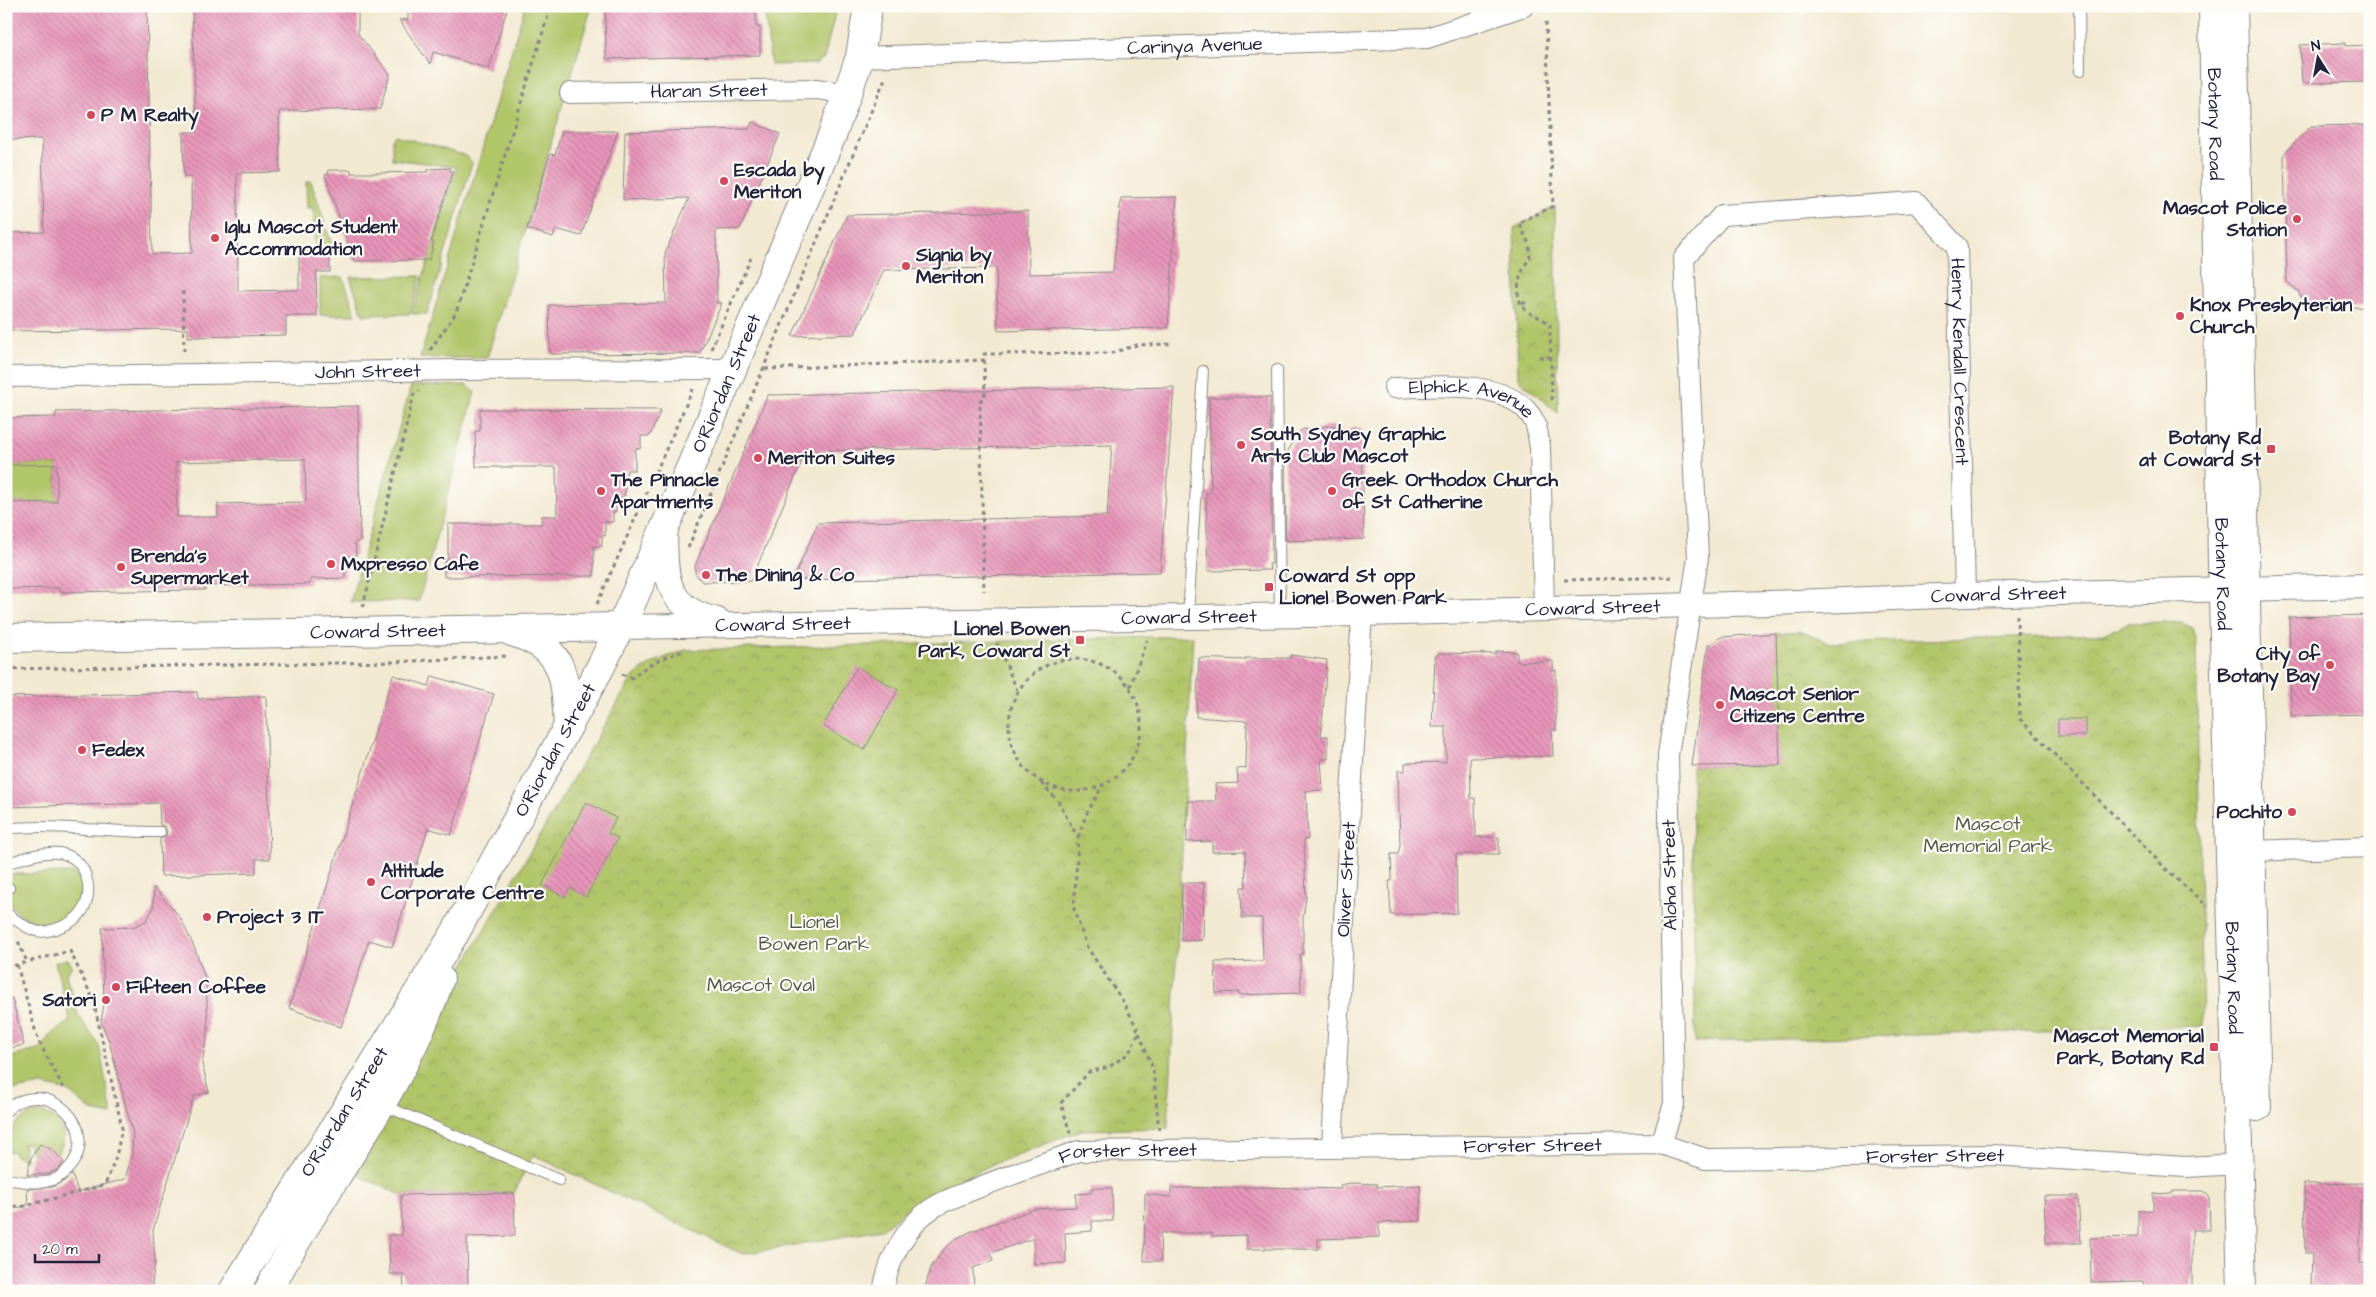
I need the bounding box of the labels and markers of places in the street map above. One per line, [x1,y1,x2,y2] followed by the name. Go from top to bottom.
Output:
[101,102,199,130] place label: P M Realty
[85,109,97,121] marker: P M Realty
[734,157,825,206] place label: Escada by Meriton
[718,175,730,187] marker: Escada by Meriton
[2163,195,2288,244] place label: Mascot Police Station
[2291,213,2303,225] marker: Mascot Police Station
[225,214,398,263] place label: Iglu Mascot Student Accommodation
[209,232,221,244] marker: Iglu Mascot Student Accommodation
[915,242,992,291] place label: Signia by Meriton
[900,260,912,272] marker: Signia by Meriton
[2190,292,2353,341] place label: Knox Presbyterian Church
[2174,310,2186,322] marker: Knox Presbyterian Church
[1250,421,1447,470] place label: South Sydney Graphic Arts Club Mascot
[2138,425,2261,474] place label: Botany Rd at Coward St
[1235,439,1247,451] marker: South Sydney Graphic Arts Club Mascot
[2265,443,2277,455] marker: Botany Rd at Coward St
[768,445,896,472] place label: Meriton Suites
[752,452,764,464] marker: Meriton Suites
[610,467,720,516] place label: The Pinnacle Apartments
[1342,467,1558,516] place label: Greek Orthodox Church of St Catherine
[595,485,607,497] marker: The Pinnacle Apartments
[1326,485,1338,497] marker: Greek Orthodox Church of St Catherine
[130,543,249,592] place label: Brenda's Supermarket
[341,551,480,578] place label: Mxpresso Cafe
[325,558,337,570] marker: Mxpresso Cafe
[115,561,127,573] marker: Brenda's Supermarket
[715,562,854,590] place label: The Dining & Co
[1279,563,1447,612] place label: Coward St opp Lionel Bowen Park
[700,569,712,581] marker: The Dining & Co
[1263,581,1275,593] marker: Coward St opp Lionel Bowen Park
[918,616,1070,665] place label: Lionel Bowen Park, Coward St
[1074,634,1086,646] marker: Lionel Bowen Park, Coward St
[2217,641,2321,691] place label: City of Botany Bay
[2324,659,2336,671] marker: City of Botany Bay
[1730,681,1866,730] place label: Mascot Senior Citizens Centre
[1714,699,1726,711] marker: Mascot Senior Citizens Centre
[92,737,145,764] place label: Fedex
[76,744,88,756] marker: Fedex
[2217,799,2282,826] place label: Pochito
[2286,806,2298,818] marker: Pochito
[381,858,545,907] place label: Altitude Corporate Centre
[365,876,377,888] marker: Altitude Corporate Centre
[217,904,324,931] place label: Project 3 IT
[201,911,213,923] marker: Project 3 IT
[126,974,267,1001] place label: Fifteen Coffee
[110,981,122,993] marker: Fifteen Coffee
[41,987,96,1014] place label: Satori
[100,994,112,1006] marker: Satori
[2054,1023,2204,1073] place label: Mascot Memorial Park, Botany Rd
[2208,1041,2220,1053] marker: Mascot Memorial Park, Botany Rd

